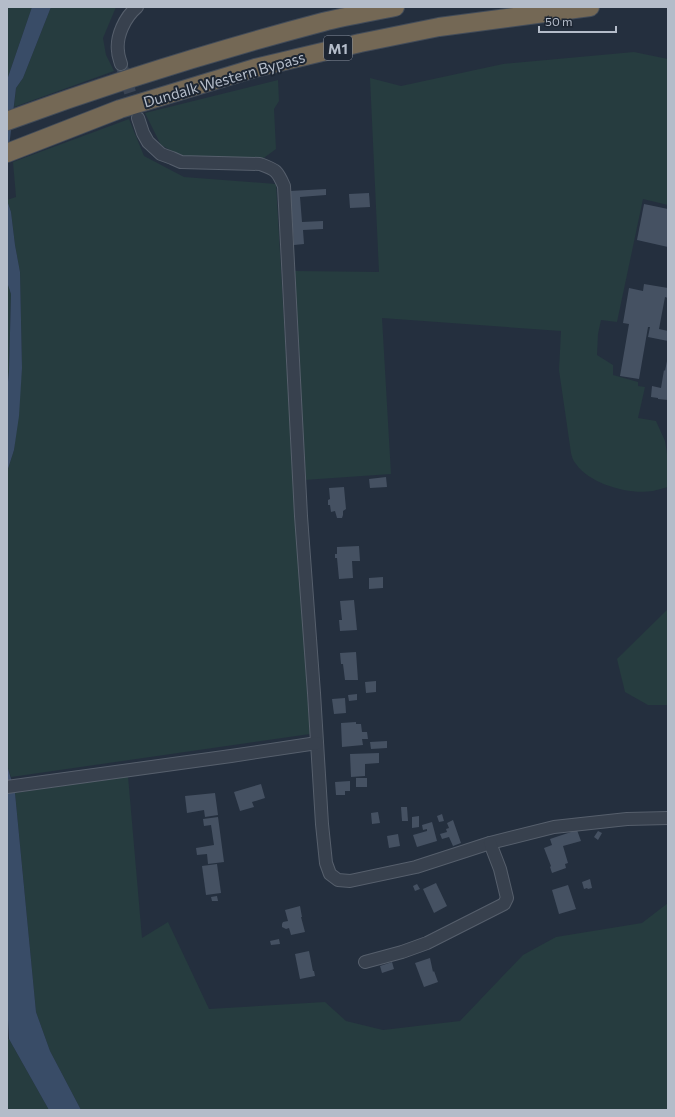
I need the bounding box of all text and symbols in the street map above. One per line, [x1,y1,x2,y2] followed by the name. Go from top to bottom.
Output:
[539,8,616,34] scale bar
[545,14,573,28] text: 50 m
[324,36,352,60] road number: M1
[141,47,307,111] street label: Dundalk Western Bypass

